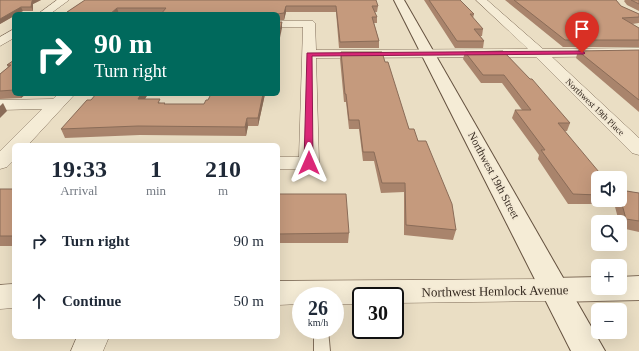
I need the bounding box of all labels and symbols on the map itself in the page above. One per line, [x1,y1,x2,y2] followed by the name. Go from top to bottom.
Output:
[565,12,599,53] pin
[564,76,626,138] street label: Northwest 19th Place
[466,130,522,220] street label: Northwest 19th Street
[288,142,330,184] position arrow
[421,282,569,300] street label: Northwest Hemlock Avenue
[352,287,404,339] speed limit sign: 30

